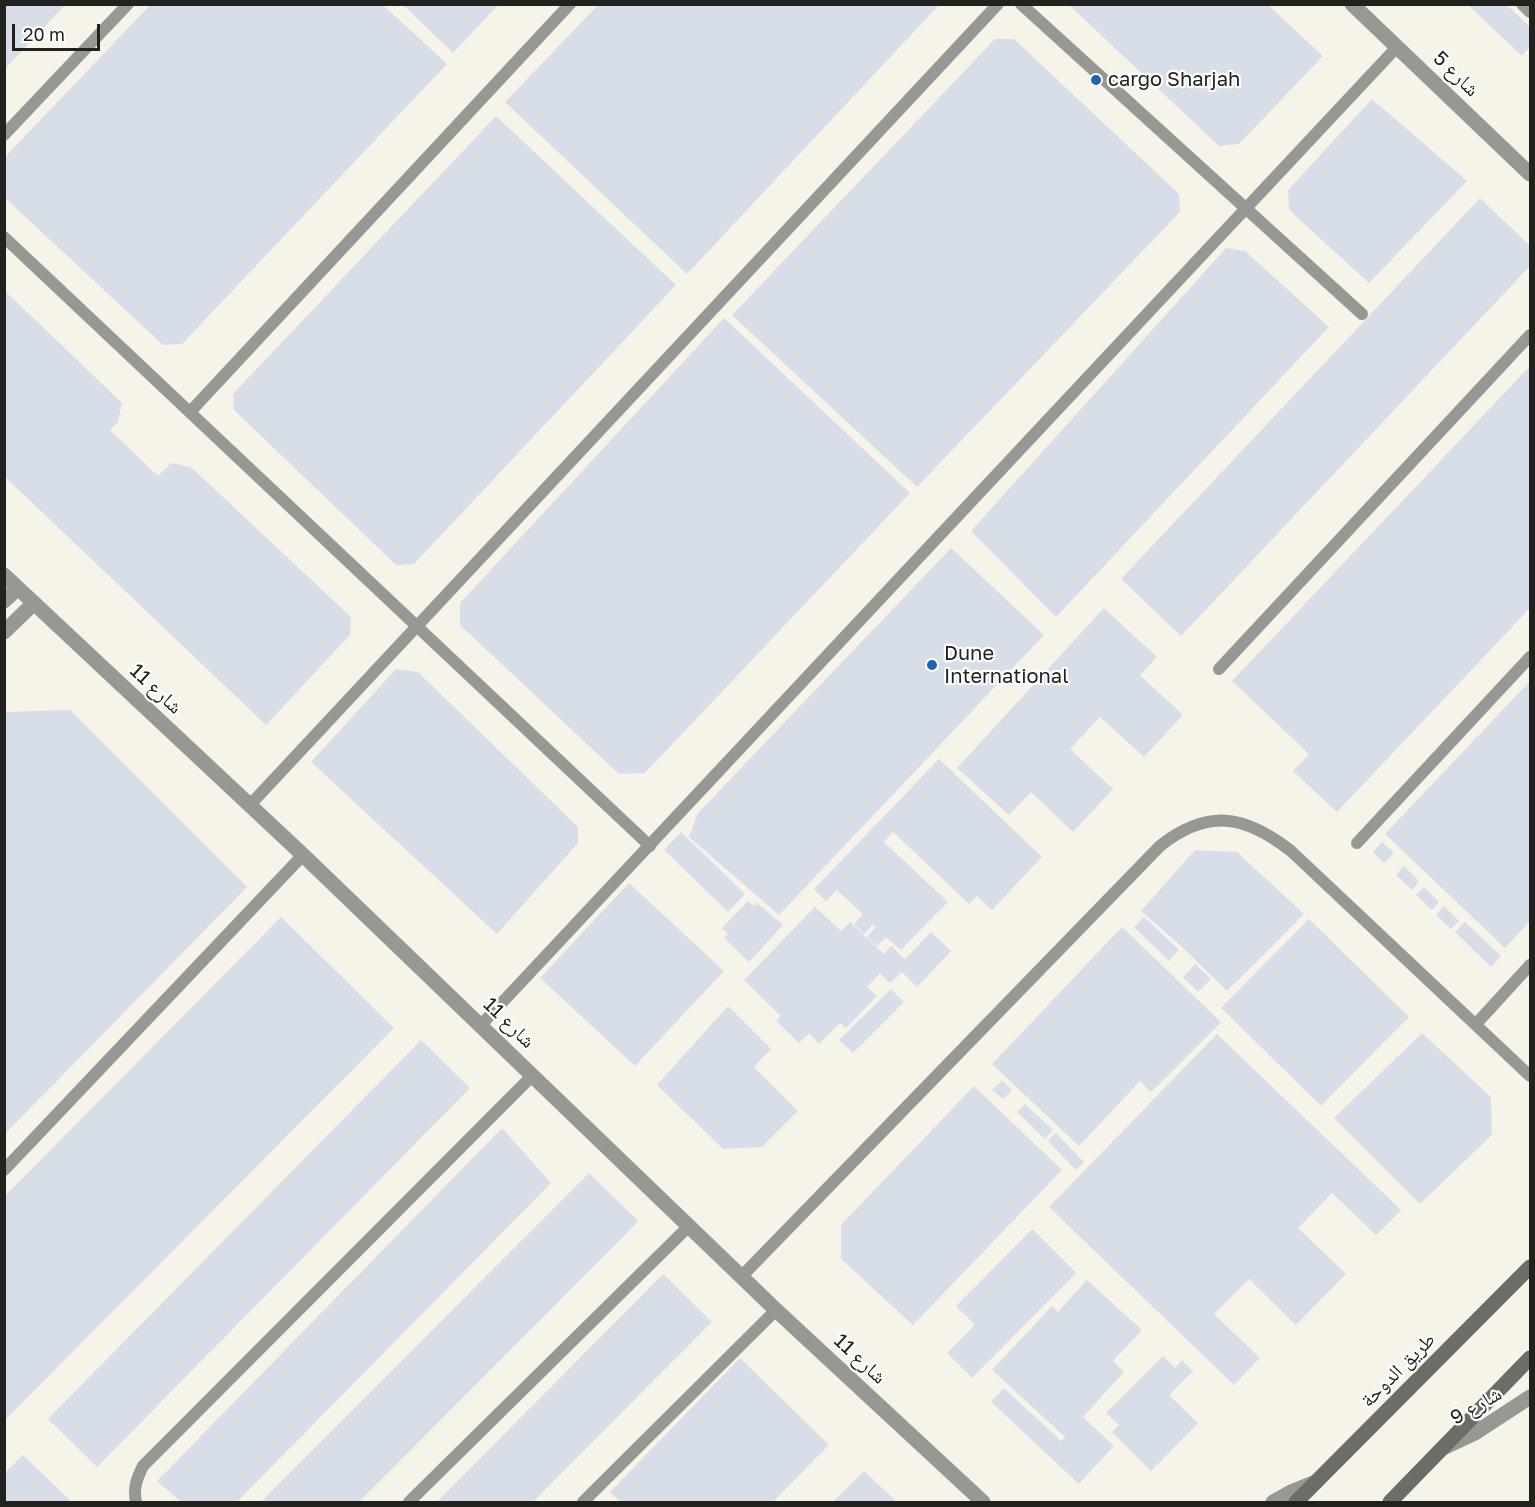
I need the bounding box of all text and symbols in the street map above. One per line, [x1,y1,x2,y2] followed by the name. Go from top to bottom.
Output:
[15,12,104,50] scale bar
[23,23,65,45] text: 20 m
[1428,46,1484,102] street label: شارع 5
[1108,68,1240,92] place label: cargo Sharjah
[1089,73,1103,87] marker: cargo Sharjah
[944,642,1069,689] place label: Dune International
[925,658,939,672] marker: Dune International
[125,659,187,719] street label: شارع 11
[478,993,540,1053] street label: شارع 11
[1356,1328,1440,1412] street label: طريق الدوحة
[829,1329,891,1389] street label: شارع 11
[1446,1382,1506,1430] street label: شارع 9

